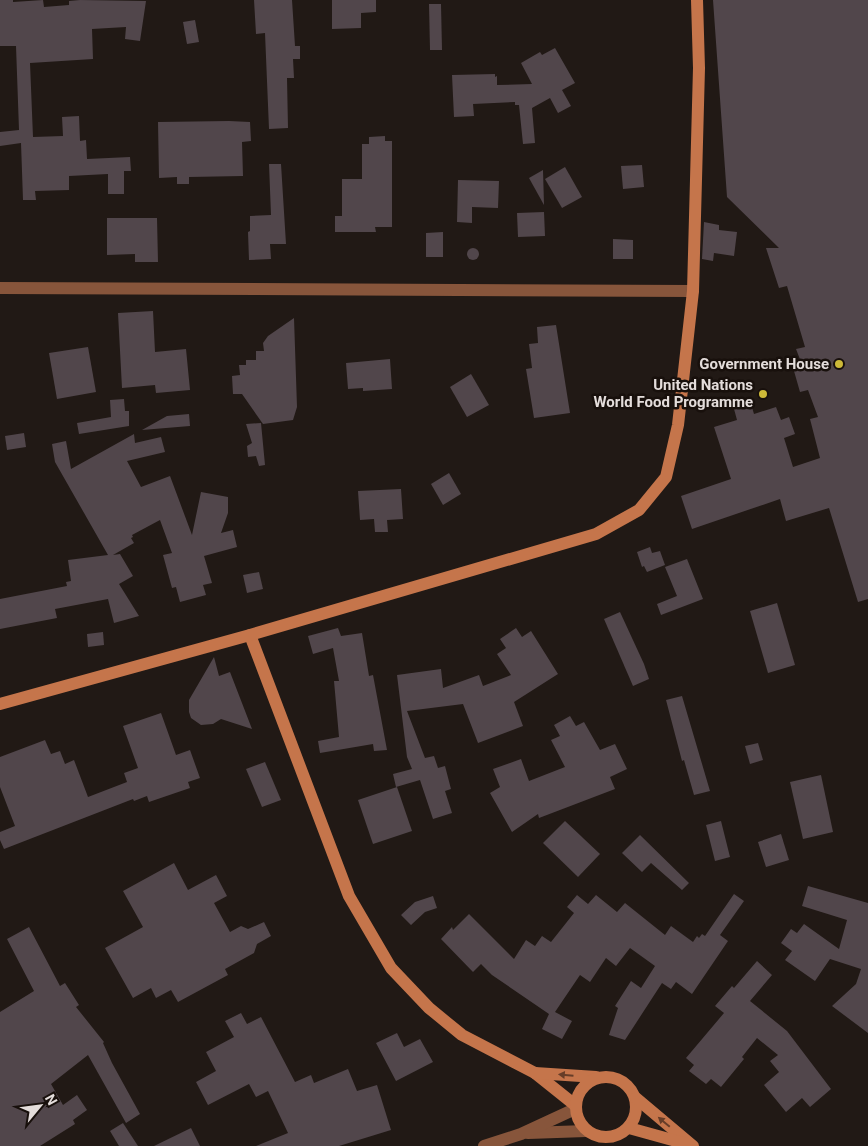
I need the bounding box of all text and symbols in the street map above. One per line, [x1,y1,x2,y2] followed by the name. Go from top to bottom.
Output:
[699,355,829,373] place label: Government House
[833,358,845,370] marker: Government House
[593,376,753,411] place label: United Nations World Food Programme
[757,388,769,400] marker: United Nations World Food Programme
[557,1071,573,1079] one-way arrow
[15,1081,65,1131] north arrow
[42,1091,61,1108] text: N
[658,1117,671,1128] one-way arrow

